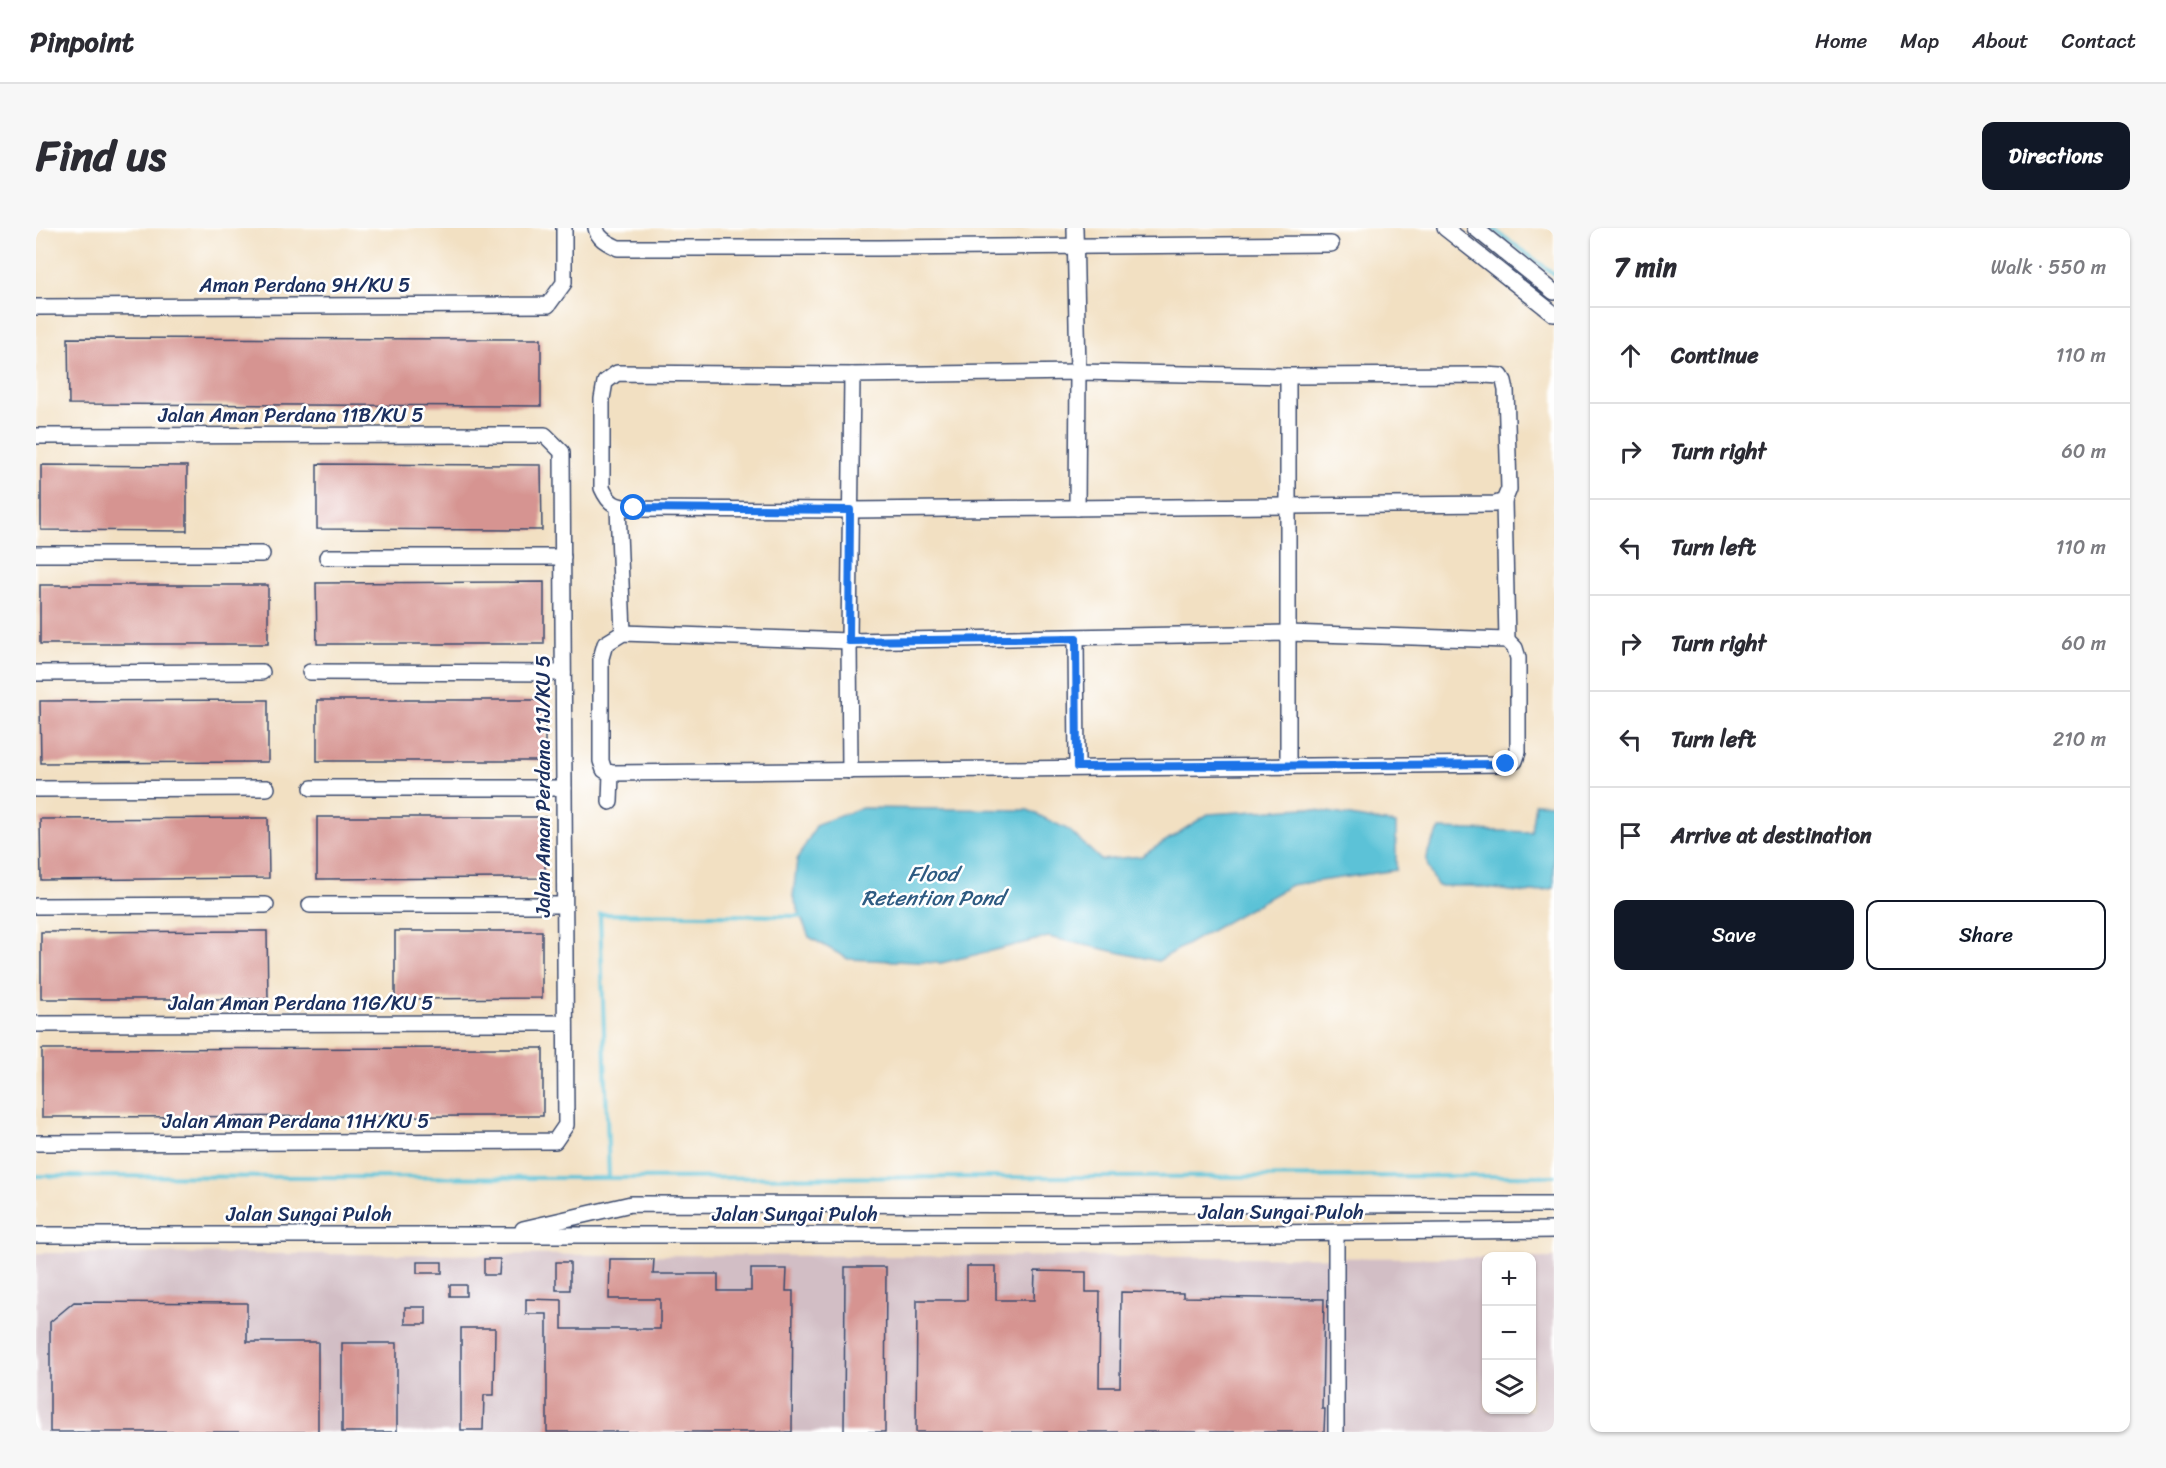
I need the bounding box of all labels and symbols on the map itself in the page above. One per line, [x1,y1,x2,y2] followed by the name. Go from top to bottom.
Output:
[199,268,410,303] street label: Aman Perdana 9H/KU 5
[157,398,424,433] street label: Jalan Aman Perdana 11B/KU 5
[620,494,646,520] route start
[526,655,561,918] street label: Jalan Aman Perdana 11J/KU 5
[1492,750,1518,776] route end
[862,855,1010,917] water label: Flood Retention Pond
[167,986,434,1021] street label: Jalan Aman Perdana 11G/KU 5
[162,1104,429,1139] street label: Jalan Aman Perdana 11H/KU 5
[1197,1195,1364,1230] street label: Jalan Sungai Puloh
[225,1197,392,1232] street label: Jalan Sungai Puloh
[711,1197,878,1232] street label: Jalan Sungai Puloh

